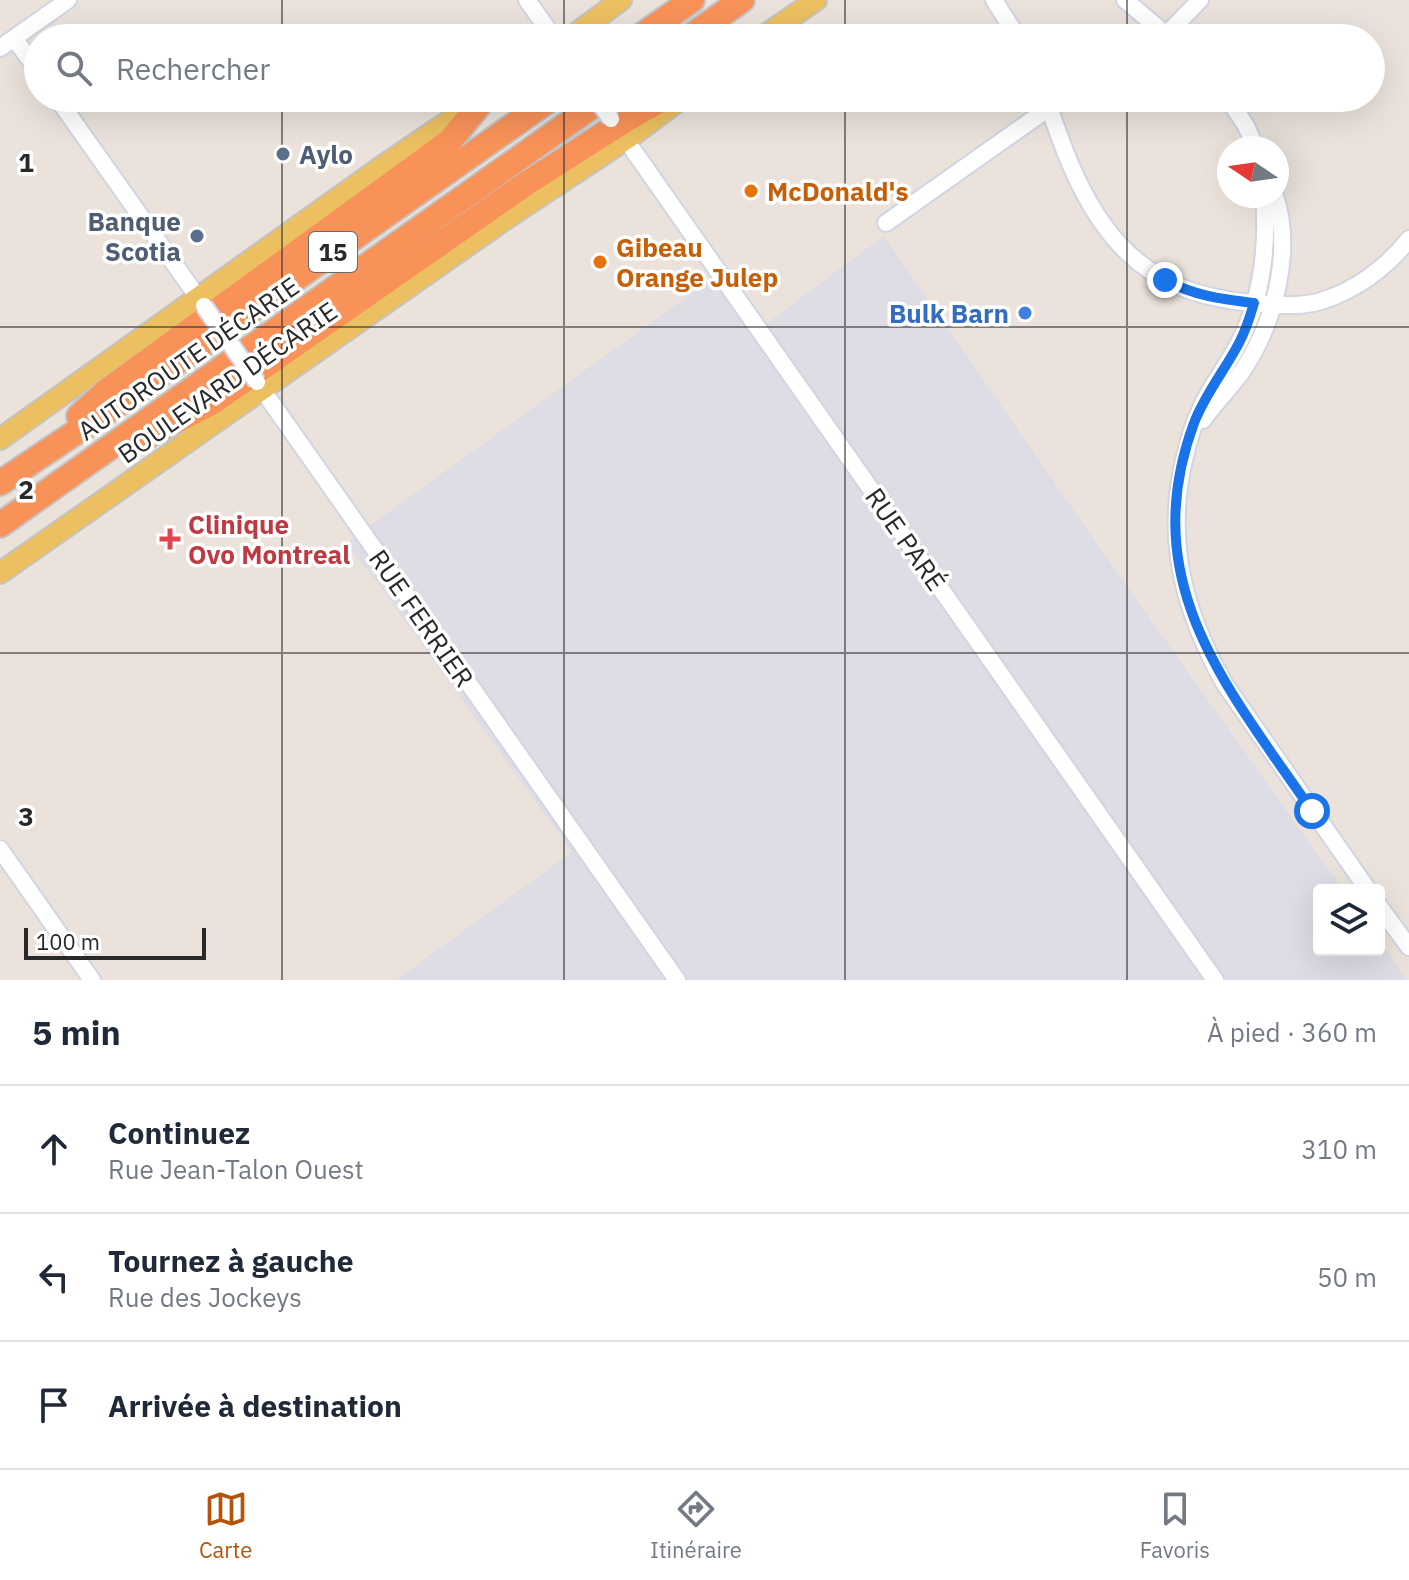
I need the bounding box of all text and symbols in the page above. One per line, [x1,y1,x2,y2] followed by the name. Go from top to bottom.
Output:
[24,24,1385,112] search box
[52,46,96,90] icon: search
[116,49,270,88] text: Rechercher
[1217,136,1289,208] north arrow
[299,137,353,171] place label: Aylo
[18,145,34,179] text: 1
[274,145,292,163] marker: Aylo
[767,174,909,208] place label: McDonald's
[742,182,760,200] marker: McDonald's
[87,204,181,268] place label: Banque Scotia
[188,227,206,245] marker: Banque Scotia
[616,230,778,294] place label: Gibeau Orange Julep
[309,232,357,272] road number: 15
[591,253,609,271] marker: Gibeau Orange Julep
[1147,262,1183,298] route end
[71,269,305,447] street label: AUTOROUTE DÉCARIE
[111,293,343,471] street label: BOULEVARD DÉCARIE
[889,296,1009,330] place label: Bulk Barn
[1016,304,1034,322] marker: Bulk Barn
[18,472,34,506] text: 2
[858,481,954,597] street label: RUE PARÉ
[188,507,350,571] place label: Clinique Ovo Montreal
[159,528,181,550] marker: Clinique Ovo Montreal
[362,543,482,693] street label: RUE FERRIER
[1294,793,1330,829] route start
[18,799,34,833] text: 3
[1313,884,1385,956] map controls
[1313,884,1385,956] button: layers
[24,924,206,960] scale bar
[36,927,100,956] text: 100 m
[32,1010,121,1054] text: 5 min
[1207,1015,1377,1049] text: À pied · 360 m
[108,1113,250,1152] text: Continuez
[32,1127,76,1171] icon: ahead
[1301,1132,1377,1166] text: 310 m
[108,1152,364,1186] text: Rue Jean-Talon Ouest
[108,1241,354,1280] text: Tournez à gauche
[32,1255,76,1299] icon: left
[1317,1260,1377,1294] text: 50 m
[108,1280,302,1314] text: Rue des Jockeys
[32,1383,76,1427] icon: arrive
[108,1386,402,1425] text: Arrivée à destination
[199,1487,252,1564] tab: Carte
[650,1487,742,1564] tab: Itinéraire
[1140,1487,1210,1564] tab: Favoris

